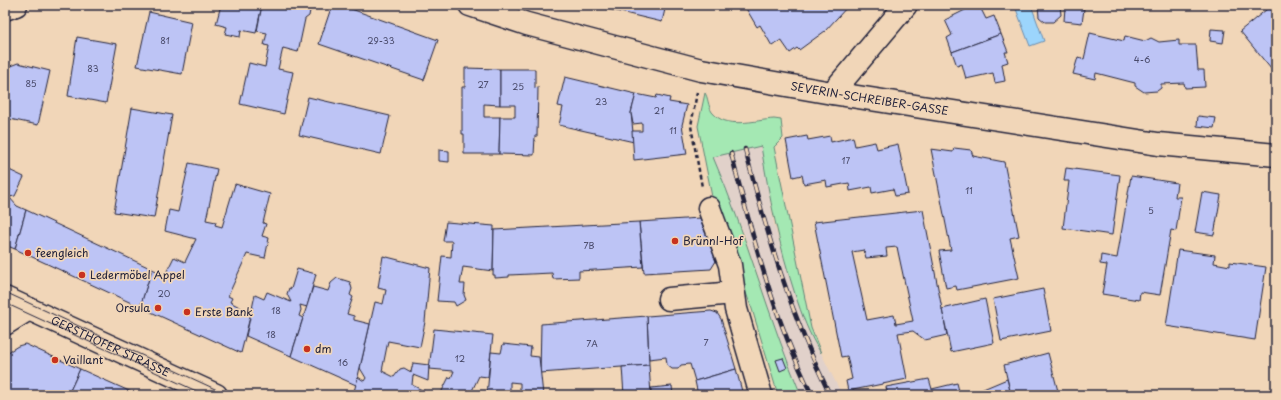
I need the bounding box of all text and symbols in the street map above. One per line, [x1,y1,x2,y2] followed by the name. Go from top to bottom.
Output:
[160,33,170,47] house number: 81
[367,33,395,47] house number: 29-33
[1134,52,1150,66] house number: 4-6
[87,61,99,75] house number: 83
[25,76,37,90] house number: 85
[477,77,489,91] house number: 27
[789,77,950,119] street label: SEVERIN-SCHREIBER-GASSE
[512,79,524,93] house number: 25
[595,94,607,108] house number: 23
[654,103,664,117] house number: 21
[669,123,677,137] house number: 11
[842,153,851,167] house number: 17
[965,183,973,197] house number: 11
[1148,203,1154,217] house number: 5
[683,232,745,249] place label: Brünnl-Hof
[670,236,680,246] marker: Brünnl-Hof
[583,238,595,252] house number: 7B
[36,244,88,261] place label: feengleich
[23,248,33,258] marker: feengleich
[90,266,185,283] place label: Ledermöbel Appel
[77,270,87,280] marker: Ledermöbel Appel
[158,286,171,300] house number: 20
[115,299,150,316] place label: Orsula
[153,303,163,313] marker: Orsula
[195,303,253,320] place label: Erste Bank
[271,303,281,317] house number: 18
[182,307,192,317] marker: Erste Bank
[48,311,173,381] street label: GERSTHOFER STRASSE
[266,327,276,341] house number: 18
[703,335,709,349] house number: 7
[586,336,598,350] house number: 7A
[315,340,331,357] place label: dm
[302,344,312,354] marker: dm
[63,351,104,368] place label: Vaillant
[455,351,465,365] house number: 12
[50,355,60,365] marker: Vaillant
[338,355,348,369] house number: 16

